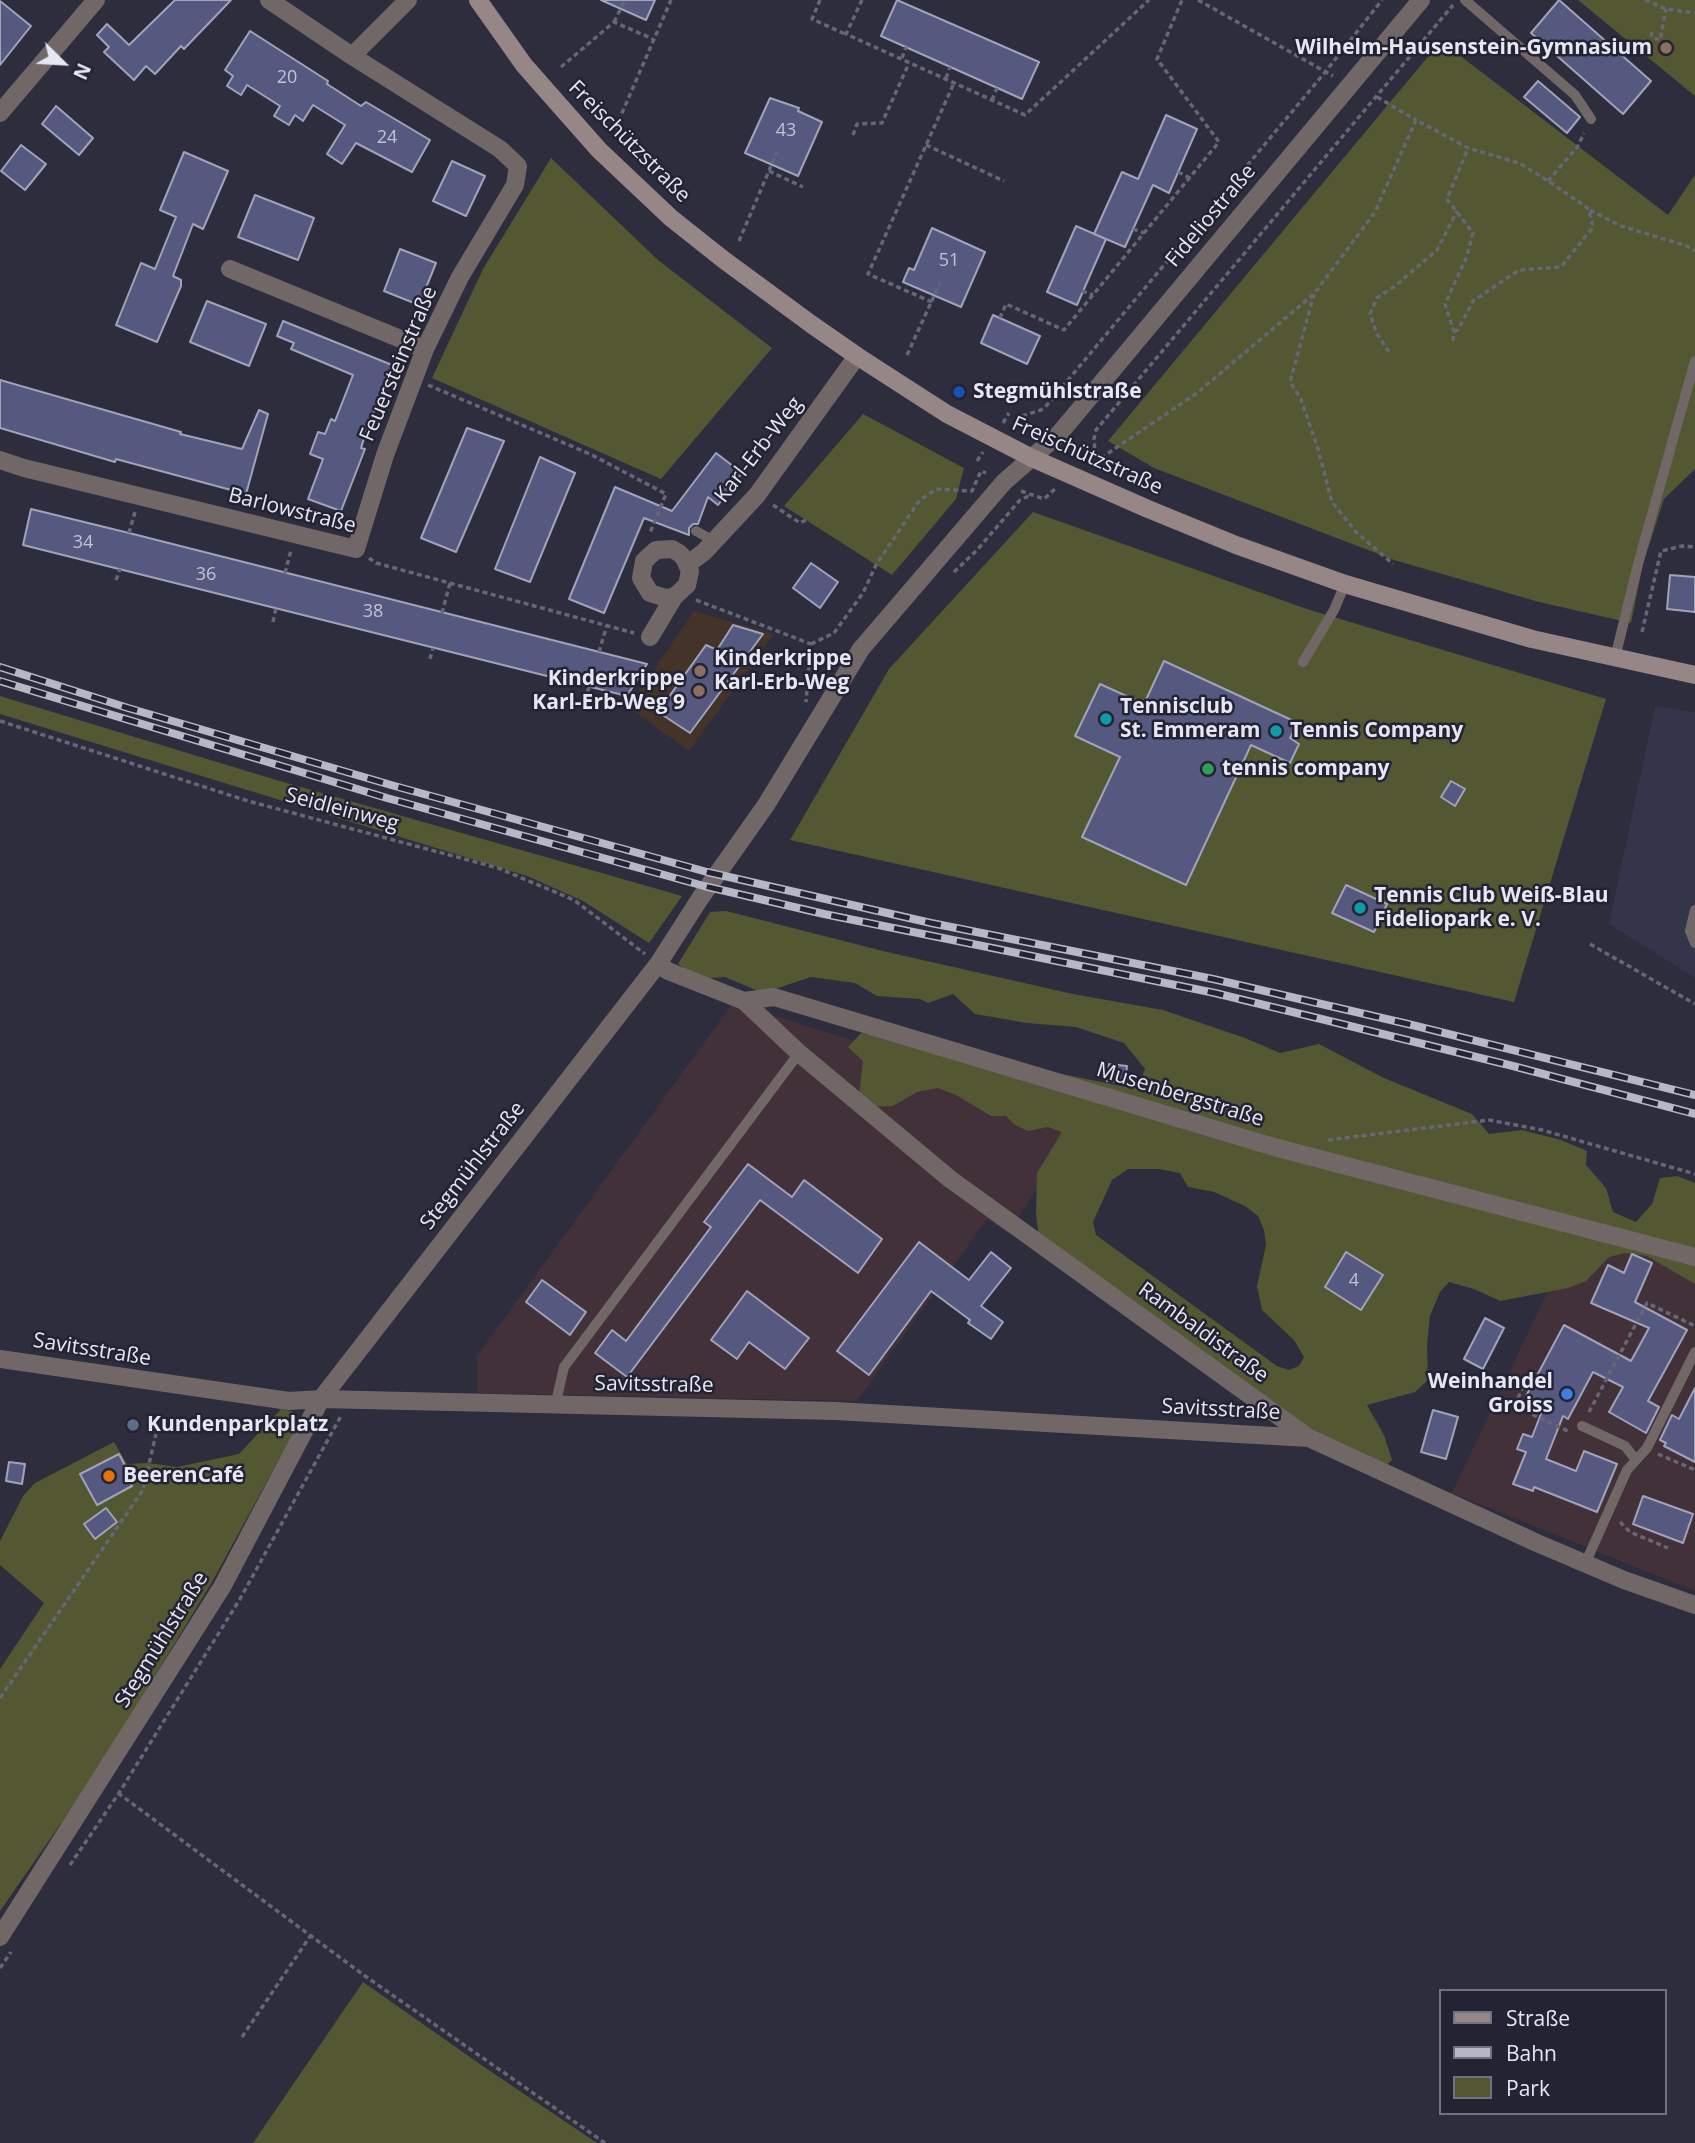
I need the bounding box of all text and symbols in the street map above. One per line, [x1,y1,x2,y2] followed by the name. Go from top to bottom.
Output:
[28,28,98,98] north arrow
[1295,35,1652,61] place label: Wilhelm-Hausenstein-Gymnasium
[1658,40,1674,56] marker: Wilhelm-Hausenstein-Gymnasium
[67,59,97,84] text: N
[277,67,297,89] house number: 20
[563,76,695,208] street label: Freischützstraße
[776,120,796,142] house number: 43
[377,127,397,149] house number: 24
[1161,159,1261,273] street label: Fideliostraße
[939,250,959,272] house number: 51
[355,283,443,445] street label: Feuersteinstraße
[973,379,1142,405] place label: Stegmühlstraße
[951,384,967,400] marker: Stegmühlstraße
[710,392,808,508] street label: Karl-Erb-Weg
[1008,411,1166,501] street label: Freischützstraße
[226,483,358,539] street label: Barlowstraße
[73,532,93,554] house number: 34
[196,564,216,586] house number: 36
[363,601,383,623] house number: 38
[714,646,851,696] place label: Kinderkrippe Karl-Erb-Weg
[692,663,708,679] marker: Kinderkrippe Karl-Erb-Weg
[532,666,685,716] place label: Kinderkrippe Karl-Erb-Weg 9
[691,683,707,699] marker: Kinderkrippe Karl-Erb-Weg 9
[1120,694,1260,744] place label: Tennisclub St. Emmeram
[1098,711,1114,727] marker: Tennisclub St. Emmeram
[1290,718,1463,744] place label: Tennis Company
[1268,723,1284,739] marker: Tennis Company
[1222,756,1390,782] place label: tennis company
[1200,761,1216,777] marker: tennis company
[283,783,401,837] street label: Seidleinweg
[1374,883,1609,933] place label: Tennis Club Weiß-Blau Fideliopark e. V.
[1352,900,1368,916] marker: Tennis Club Weiß-Blau Fideliopark e. V.
[1093,1058,1267,1132] street label: Musenbergstraße
[415,1097,531,1235] street label: Stegmühlstraße
[1349,1270,1359,1292] house number: 4
[1133,1277,1273,1389] street label: Rambaldistraße
[31,1328,153,1372] street label: Savitsstraße
[1428,1369,1553,1419] place label: Weinhandel Groiss
[594,1371,714,1399] street label: Savitsstraße
[1559,1386,1575,1402] marker: Weinhandel Groiss
[1161,1394,1281,1426] street label: Savitsstraße
[147,1412,328,1438] place label: Kundenparkplatz
[125,1417,141,1433] marker: Kundenparkplatz
[123,1463,244,1489] place label: BeerenCafé
[101,1468,117,1484] marker: BeerenCafé
[110,1567,214,1713] street label: Stegmühlstraße
[1440,1989,1667,2115] legend
[1506,2004,1570,2032] text: Straße
[1506,2039,1557,2067] text: Bahn
[1506,2074,1550,2102] text: Park

